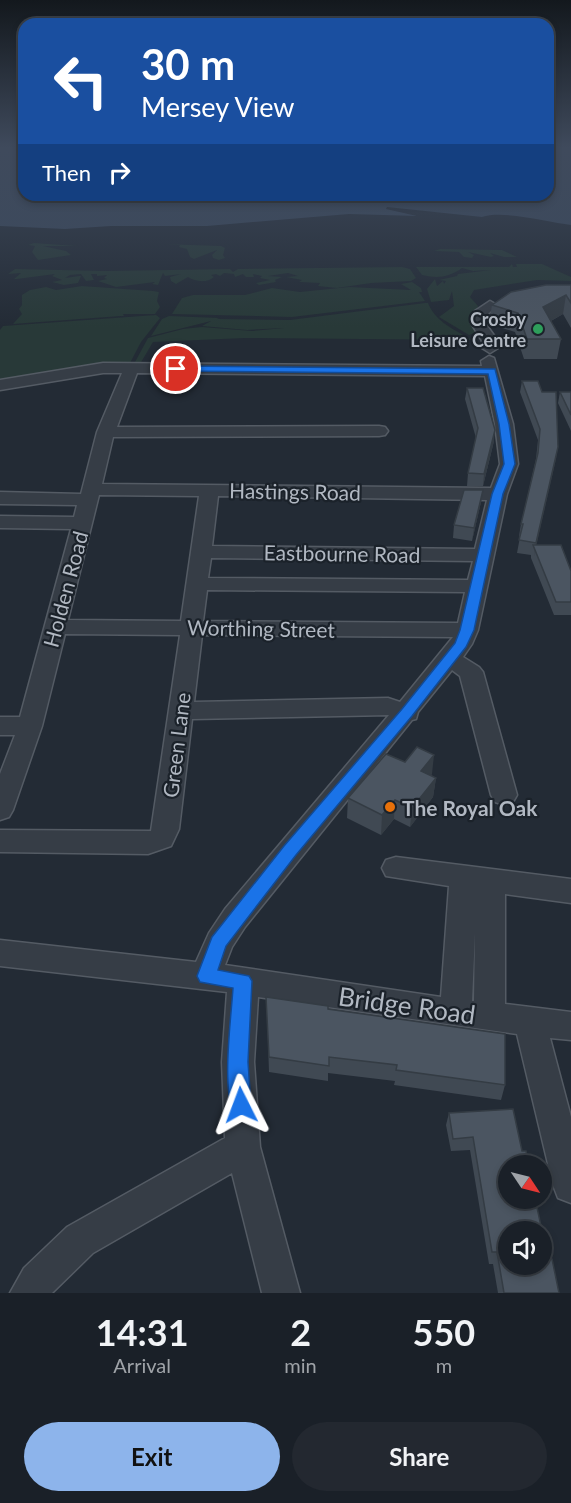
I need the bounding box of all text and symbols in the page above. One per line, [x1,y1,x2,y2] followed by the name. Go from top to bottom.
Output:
[141,39,235,89] text: 30 m
[42,42,120,120] icon: left
[141,90,295,123] text: Mersey View
[103,156,136,189] icon: right
[42,159,91,186] text: Then
[410,308,526,351] place label: Crosby Leisure Centre
[531,322,545,336] marker: Crosby Leisure Centre
[150,343,201,394] pin
[159,352,192,385] icon: arrive
[229,477,361,505] street label: Hastings Road
[38,528,92,650] street label: Holden Road
[263,539,421,567] street label: Eastbourne Road
[187,614,336,642] street label: Worthing Street
[157,691,195,799] street label: Green Lane
[402,795,538,820] place label: The Royal Oak
[383,800,397,814] marker: The Royal Oak
[336,980,478,1030] street label: Bridge Road
[209,1073,273,1137] position arrow
[498,1155,552,1209] north arrow
[498,1155,552,1275] map controls
[498,1221,552,1275] button: sound
[96,1310,189,1354] text: 14:31
[290,1310,311,1354] text: 2
[413,1310,475,1354] text: 550
[113,1353,171,1377] text: Arrival
[284,1353,317,1377] text: min
[436,1353,452,1377] text: m
[24,1422,280,1491] button: Exit
[292,1422,547,1491] button: Share

